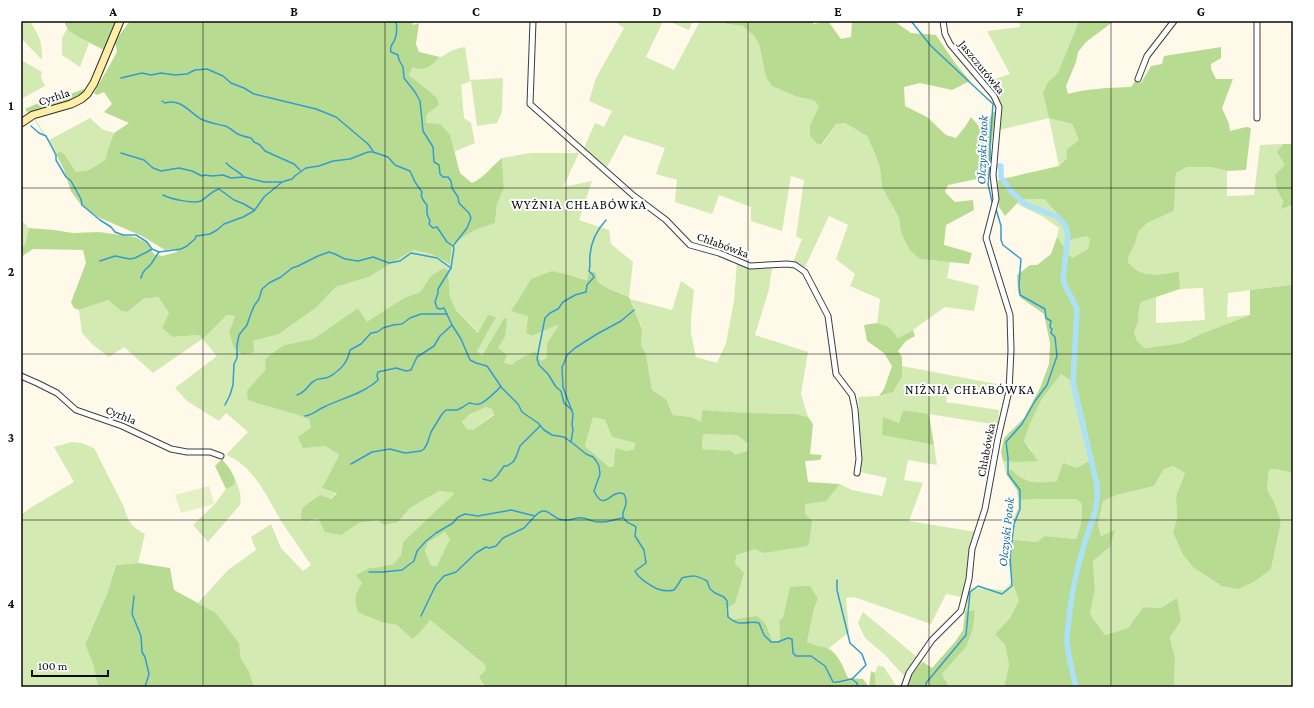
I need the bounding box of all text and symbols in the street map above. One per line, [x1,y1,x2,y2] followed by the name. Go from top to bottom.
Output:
[108,4,117,19] text: A
[290,4,298,19] text: B
[472,4,480,19] text: C
[653,4,662,19] text: D
[834,4,842,19] text: E
[1017,4,1024,19] text: F
[1197,4,1205,19] text: G
[955,36,1008,97] street label: Jaszczurówka
[37,85,72,109] street label: Cyrhla
[9,98,14,113] text: 1
[973,114,991,185] water label: Olczyski Potok
[511,197,647,212] district label: WYŻNIA CHŁABÓWKA
[695,229,751,261] street label: Chłabówka
[8,264,15,279] text: 2
[905,382,1035,397] district label: NIŻNIA CHŁABÓWKA
[104,403,139,428] street label: Cyrhla
[974,422,998,478] street label: Chłabówka
[8,430,14,445] text: 3
[995,495,1017,567] water label: Olczyski Potok
[7,596,15,611] text: 4
[32,652,108,678] scale bar
[38,659,68,673] text: 100 m

